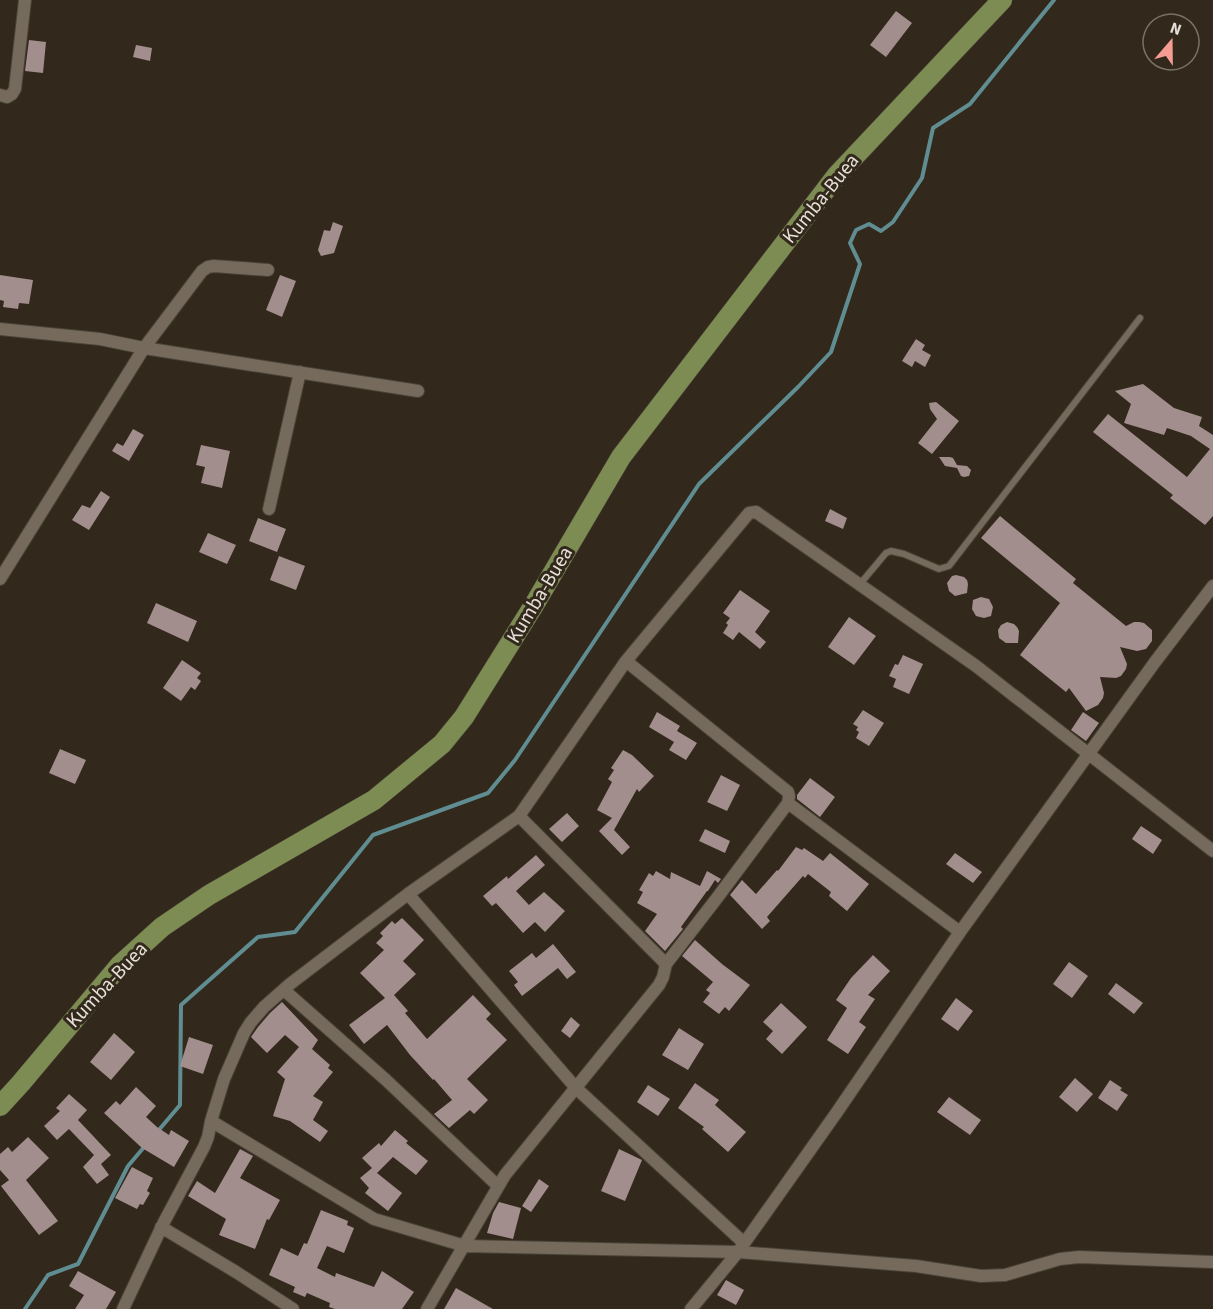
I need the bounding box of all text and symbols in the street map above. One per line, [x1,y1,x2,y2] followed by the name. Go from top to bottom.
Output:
[1141,12,1201,72] north arrow
[1167,17,1185,41] text: N
[776,148,866,250] street label: Kumba-Buea
[500,541,580,649] street label: Kumba-Buea
[60,936,154,1034] street label: Kumba-Buea

